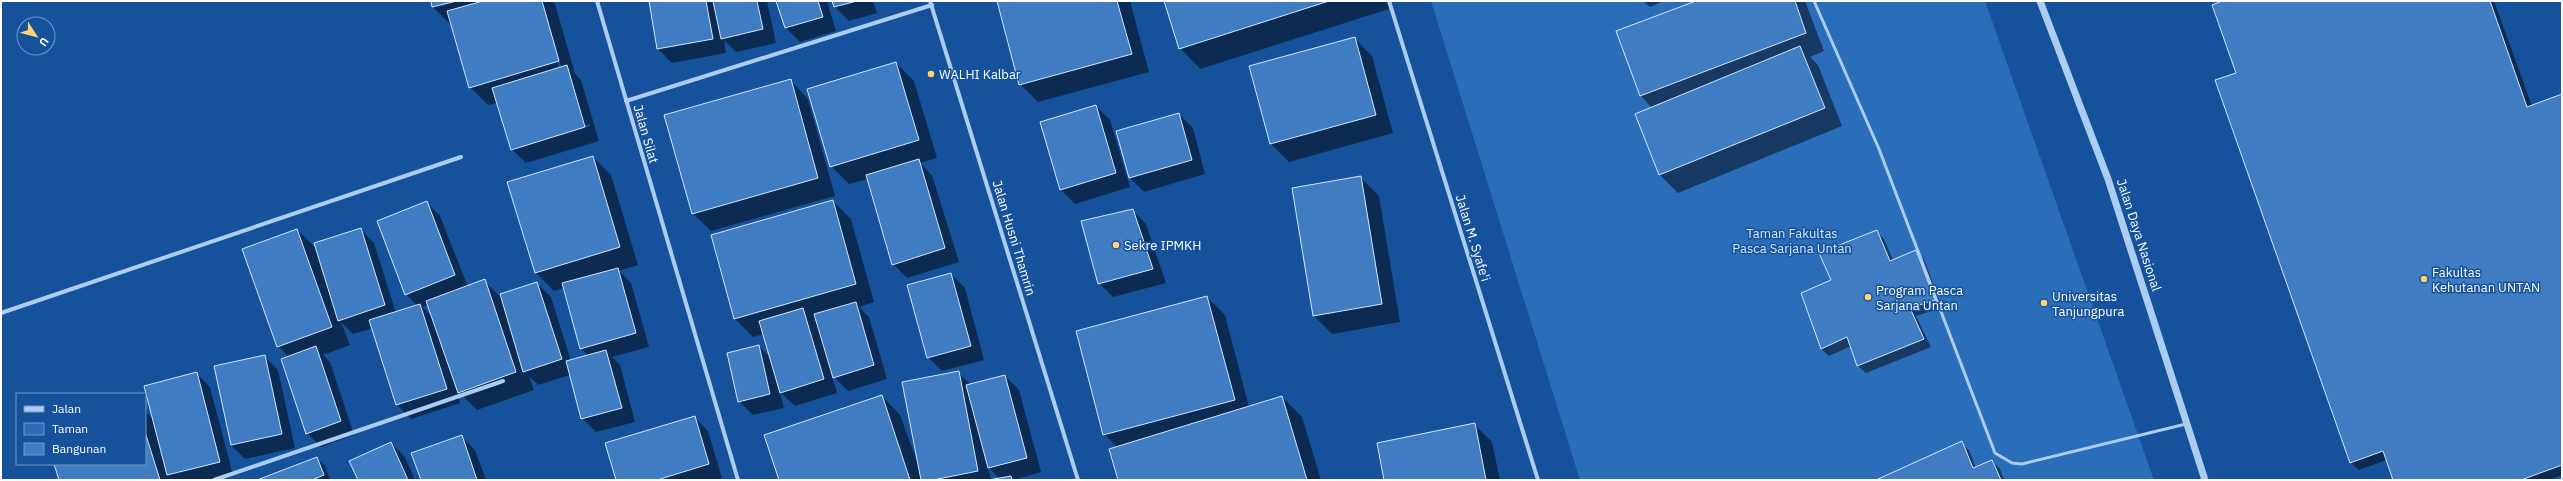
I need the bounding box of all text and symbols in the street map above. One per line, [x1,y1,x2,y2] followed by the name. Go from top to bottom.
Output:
[16,16,56,56] north arrow
[36,35,52,49] text: U
[939,66,1021,83] place label: WALHI Kalbar
[926,69,936,79] marker: WALHI Kalbar
[630,103,662,165] street label: Jalan Silat
[2113,177,2165,294] street label: Jalan Daya Nasional
[988,178,1040,298] street label: Jalan Husni Thamrin
[1452,193,1494,283] street label: Jalan M. Syafe'i
[1732,225,1852,257] park label: Taman Fakultas Pasca Sarjana Untan
[1124,237,1202,254] place label: Sekre IPMKH
[1111,240,1121,250] marker: Sekre IPMKH
[2432,264,2540,296] place label: Fakultas Kehutanan UNTAN
[2419,274,2429,284] marker: Fakultas Kehutanan UNTAN
[1876,282,1963,314] place label: Program Pasca Sarjana Untan
[2052,288,2124,320] place label: Universitas Tanjungpura
[1863,292,1873,302] marker: Program Pasca Sarjana Untan
[2039,298,2049,308] marker: Universitas Tanjungpura
[16,393,146,465] legend
[52,401,81,416] text: Jalan
[52,421,88,436] text: Taman
[52,441,106,456] text: Bangunan

